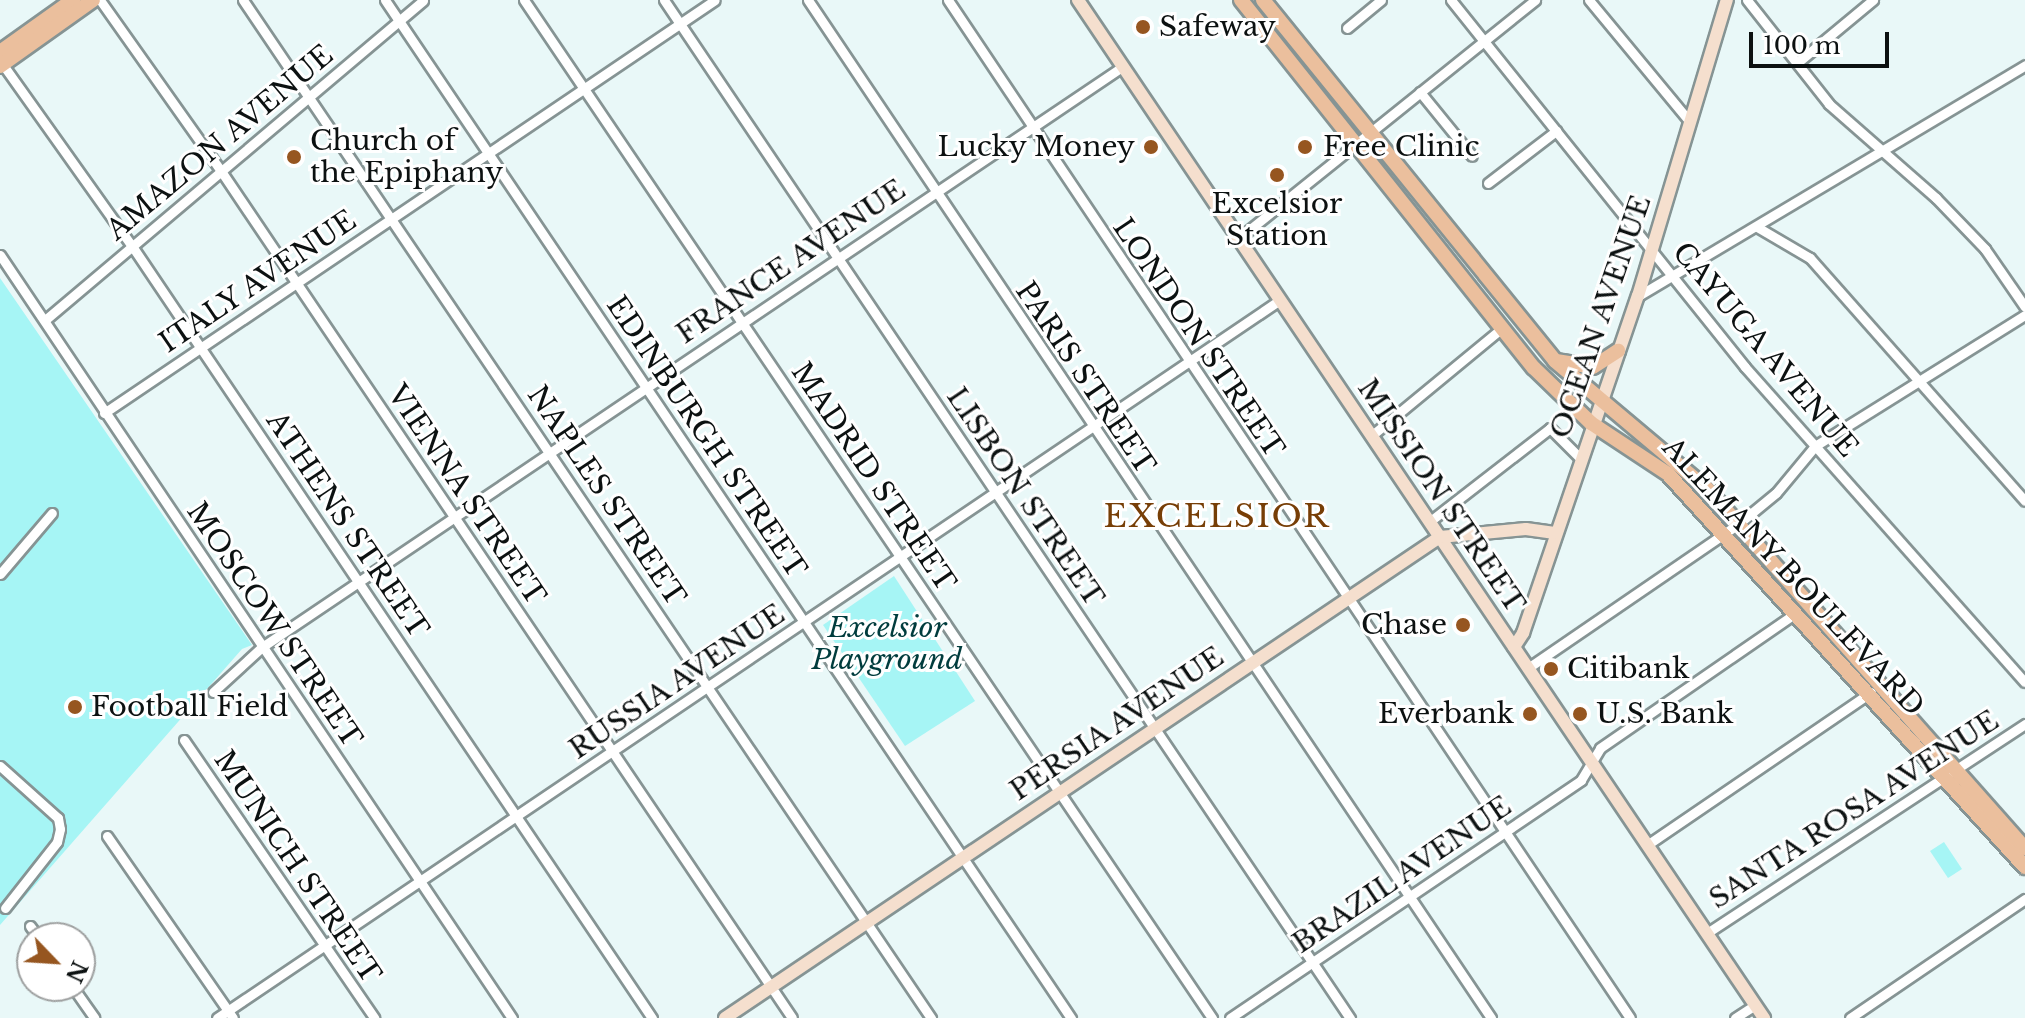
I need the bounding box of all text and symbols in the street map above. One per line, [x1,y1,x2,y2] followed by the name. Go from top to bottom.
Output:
[1159,10,1276,44] place label: Safeway
[1753,16,1893,66] scale bar
[1134,18,1152,36] marker: Safeway
[1763,31,1841,60] text: 100 m
[100,38,340,248] street label: AMAZON AVENUE
[310,124,503,190] place label: Church of the Epiphany
[937,130,1135,164] place label: Lucky Money
[1323,130,1480,164] place label: Free Clinic
[1294,136,1316,158] marker: Free Clinic
[1142,138,1160,156] marker: Lucky Money
[285,148,303,166] marker: Church of the Epiphany
[1268,166,1286,184] marker: Excelsior Station
[670,173,912,351] street label: FRANCE AVENUE
[1212,187,1342,253] place label: Excelsior Station
[1544,191,1658,443] street label: OCEAN AVENUE
[153,203,363,361] street label: ITALY AVENUE
[1105,212,1291,464] street label: LONDON STREET
[1665,235,1865,465] street label: CAYUGA AVENUE
[1008,276,1162,480] street label: PARIS STREET
[599,290,813,584] street label: EDINBURGH STREET
[784,356,962,598] street label: MADRID STREET
[1350,373,1532,619] street label: MISSION STREET
[380,378,552,612] street label: VIENNA STREET
[520,380,692,612] street label: NAPLES STREET
[939,381,1111,613] street label: LISBON STREET
[259,406,435,644] street label: ATHENS STREET
[1655,431,1931,723] street label: ALEMANY BOULEVARD
[179,496,369,754] street label: MOSCOW STREET
[1103,497,1331,535] district label: EXCELSIOR
[562,597,792,767] street label: RUSSIA AVENUE
[1361,608,1447,642] place label: Chase
[812,611,962,677] park label: Excelsior Playground
[1454,616,1472,634] marker: Chase
[1003,639,1231,809] street label: PERSIA AVENUE
[1567,652,1689,686] place label: Citibank
[1542,660,1560,678] marker: Citibank
[91,690,288,724] place label: Football Field
[1378,697,1514,731] place label: Everbank
[1596,697,1734,731] place label: U.S. Bank
[66,698,84,716] marker: Football Field
[1702,703,2006,917] street label: SANTA ROSA AVENUE
[1521,705,1539,723] marker: Everbank
[1571,705,1589,723] marker: U.S. Bank
[207,744,387,990] street label: MUNICH STREET
[1286,789,1518,961] street label: BRAZIL AVENUE
[16,922,96,1002] north arrow
[60,956,93,987] text: N

